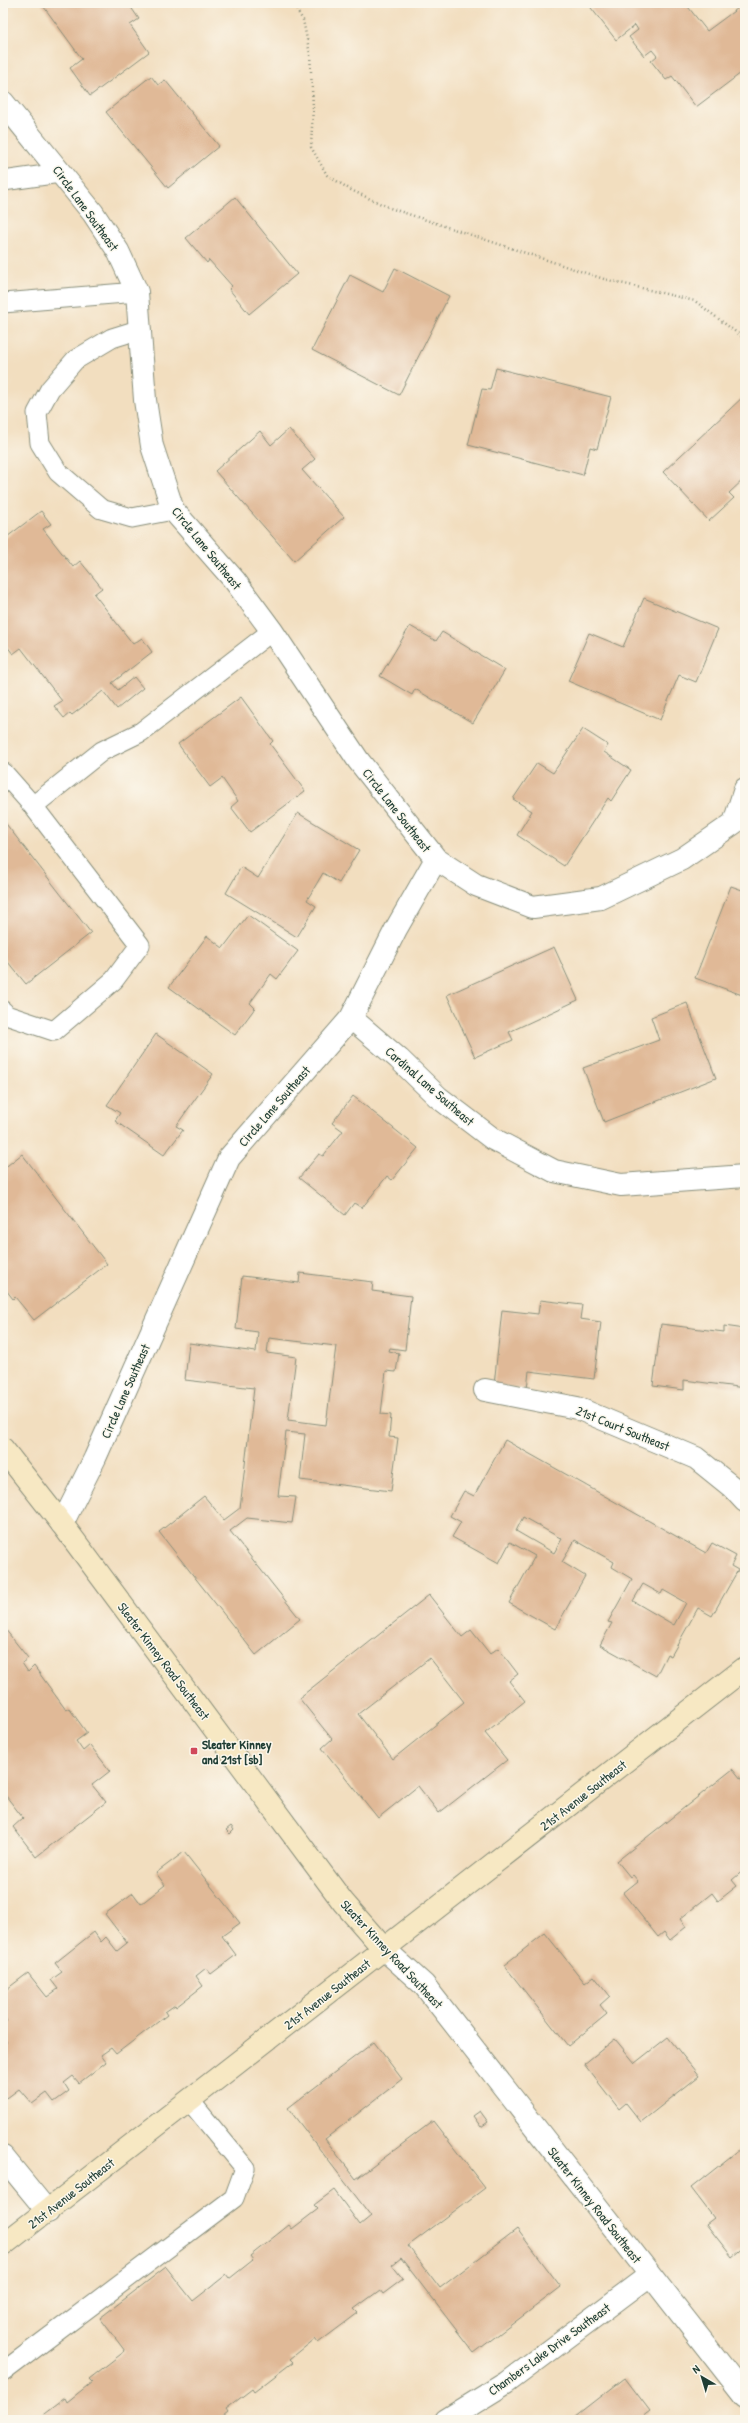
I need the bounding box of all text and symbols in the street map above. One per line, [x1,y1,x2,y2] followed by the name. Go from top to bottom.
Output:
[49,162,123,255] street label: Circle Lane Southeast
[168,503,246,594] street label: Circle Lane Southeast
[359,764,436,856] street label: Circle Lane Southeast
[382,1042,479,1130] street label: Cardinal Lane Southeast
[234,1061,315,1150] street label: Circle Lane Southeast
[96,1340,154,1441] street label: Circle Lane Southeast
[574,1401,673,1455] street label: 21st Court Southeast
[114,1599,214,1724] street label: Sleater Kinney Road Southeast
[202,1735,272,1768] place label: Sleater Kinney and 21st [sb]
[189,1746,199,1756] marker: Sleater Kinney and 21st [sb]
[536,1755,630,1835] street label: 21st Avenue Southeast
[337,1896,448,2013] street label: Sleater Kinney Road Southeast
[280,1954,374,2034] street label: 21st Avenue Southeast
[544,2143,646,2267] street label: Sleater Kinney Road Southeast
[24,2153,118,2233] street label: 21st Avenue Southeast
[484,2298,614,2400] street label: Chambers Lake Drive Southeast
[682,2357,722,2397] north arrow
[689,2362,703,2376] text: N

